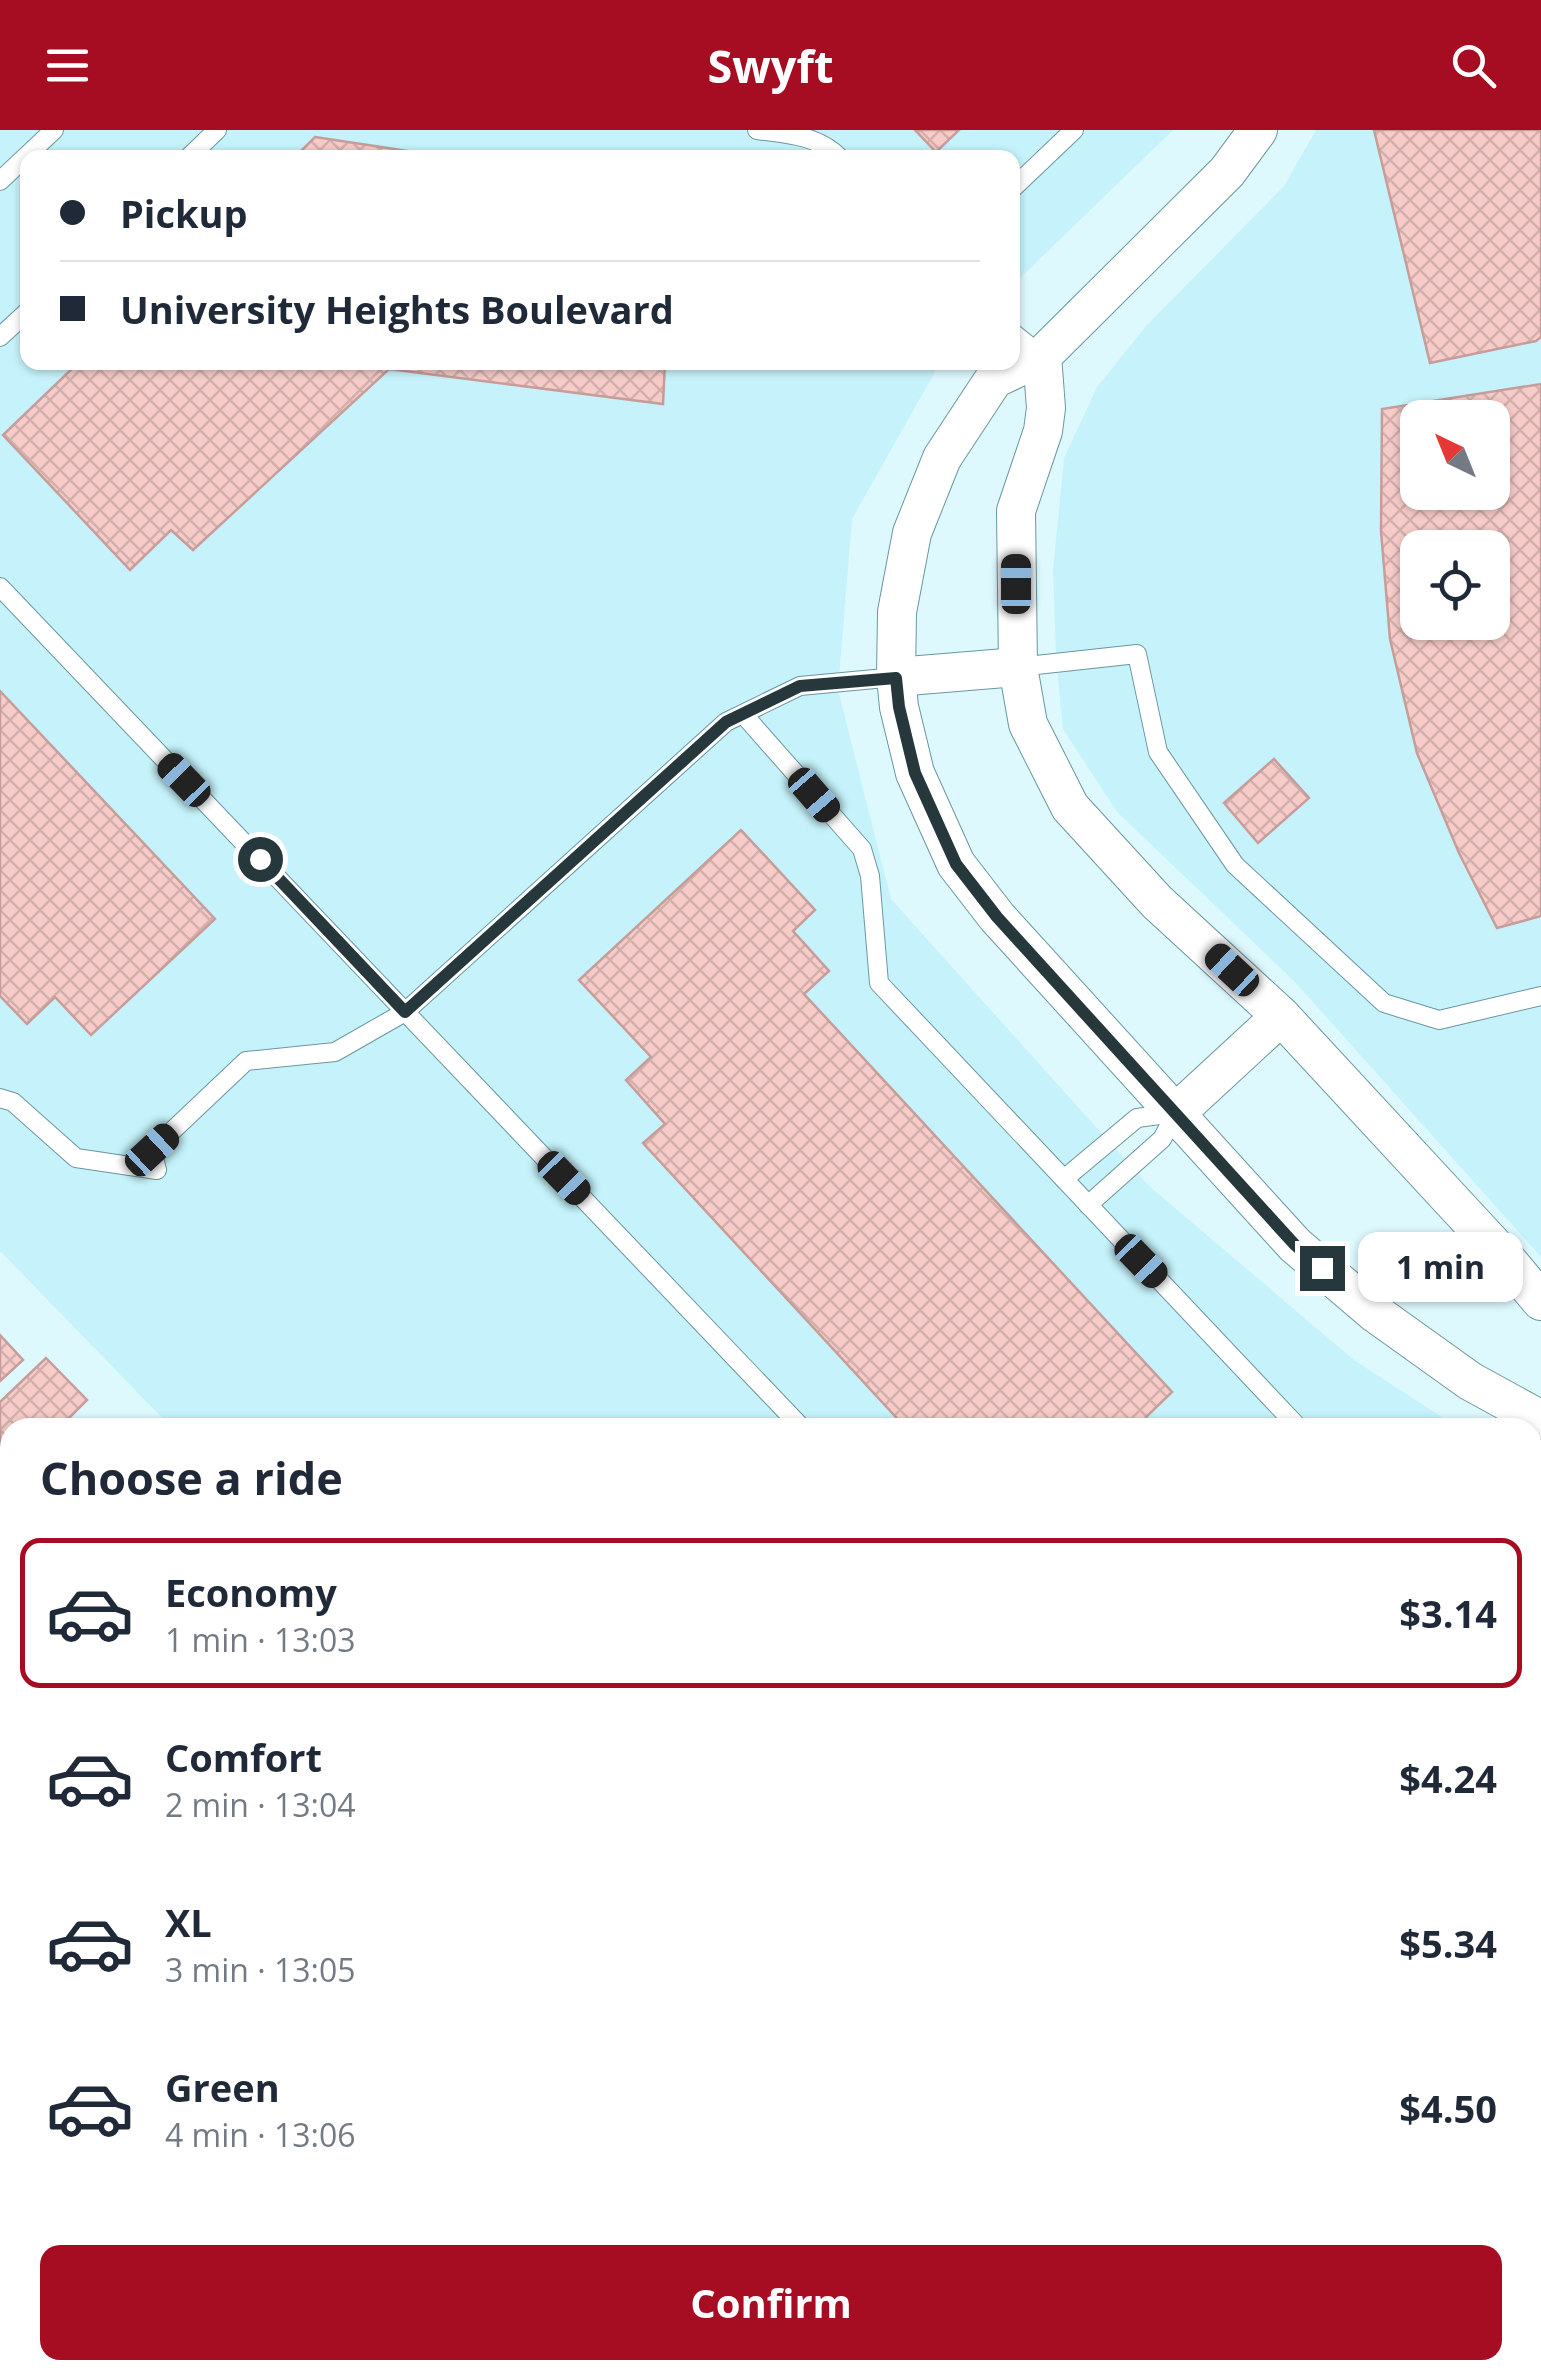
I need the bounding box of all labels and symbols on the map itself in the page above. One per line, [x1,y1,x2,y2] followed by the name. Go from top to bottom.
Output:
[1400,400,1510,510] north arrow
[1001,554,1031,614] car
[152,748,216,812] car
[783,763,845,827] car
[238,837,283,882] route start
[1200,939,1264,1001] car
[120,1119,184,1181] car
[532,1146,596,1210] car
[1109,1229,1173,1293] car
[1357,1233,1522,1303] callout: 1 min
[1300,1246,1345,1291] route end

